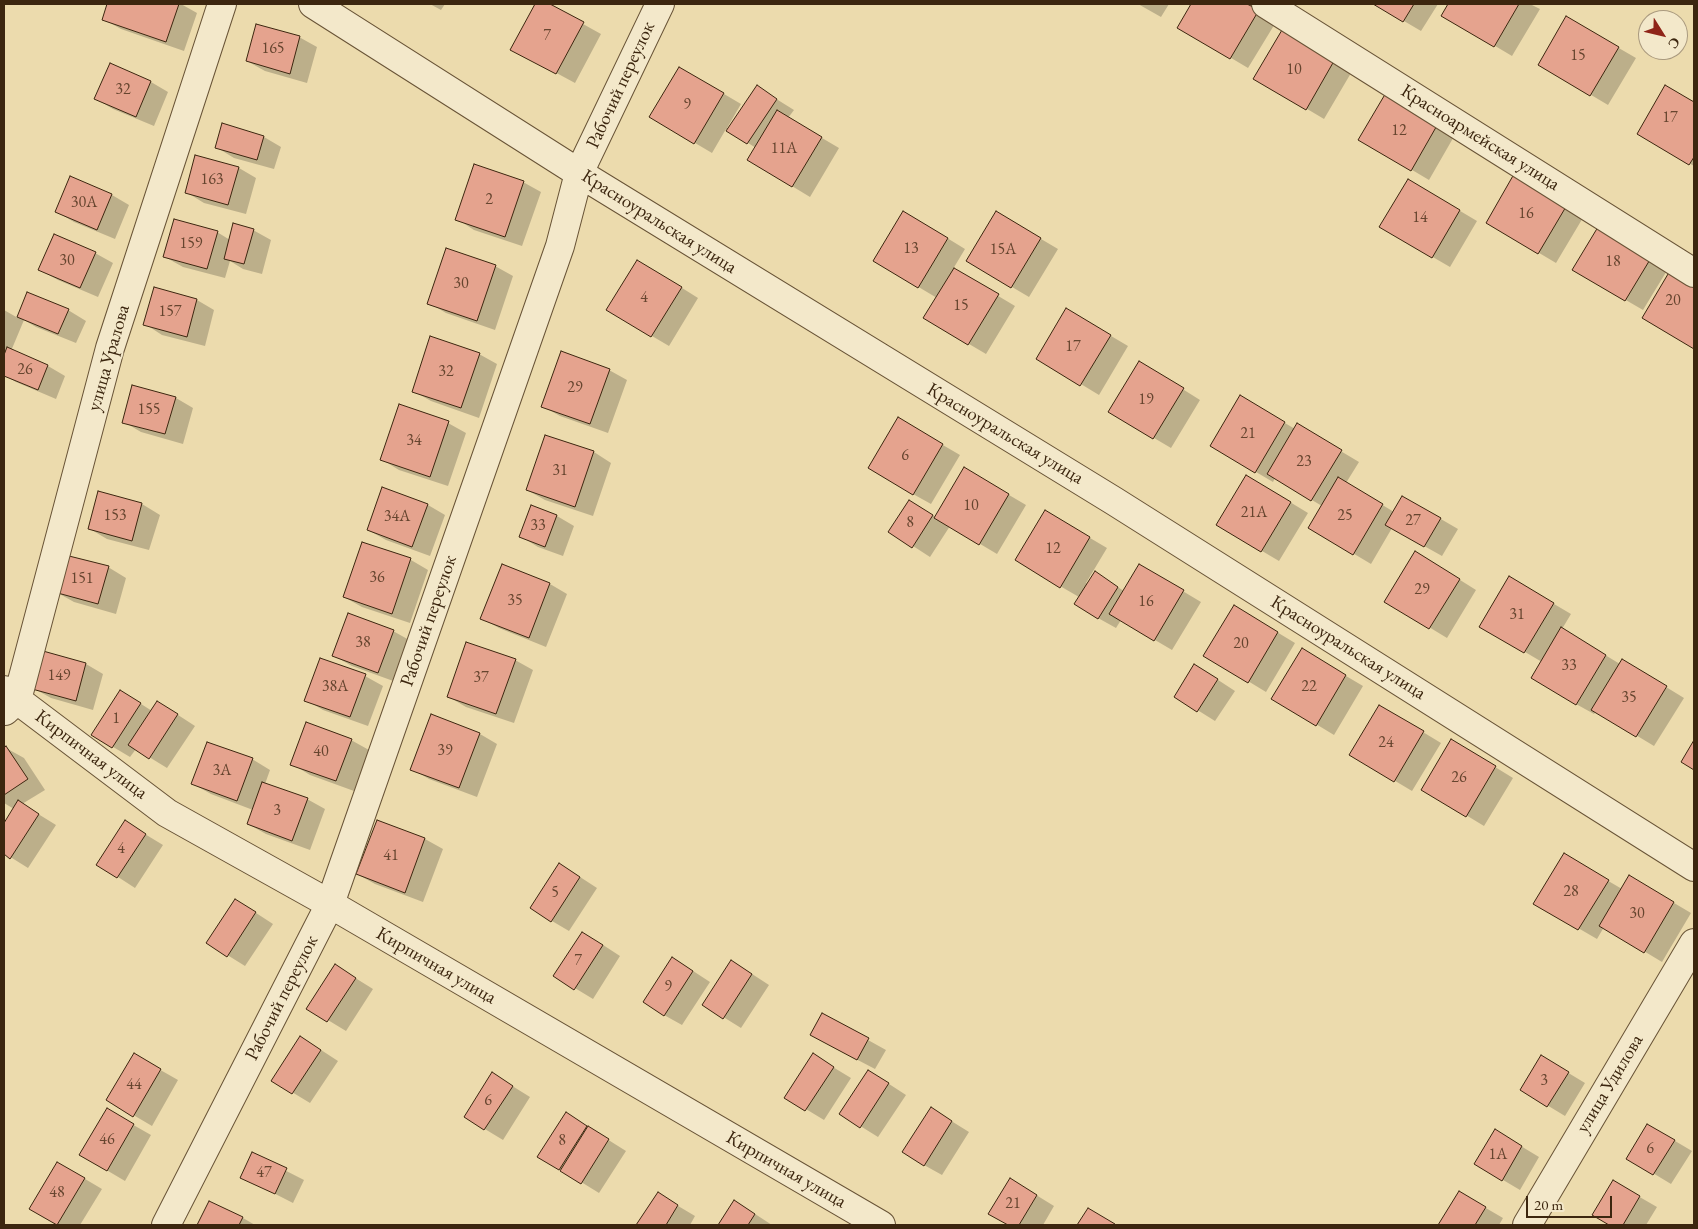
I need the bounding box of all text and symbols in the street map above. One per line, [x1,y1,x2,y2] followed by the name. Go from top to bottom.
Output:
[1638,10,1688,60] north arrow
[582,18,660,152] street label: Рабочий переулок
[543,26,551,46] house number: 7
[1664,34,1685,53] text: С
[261,39,285,59] house number: 165
[1570,46,1586,66] house number: 15
[1286,60,1302,80] house number: 10
[115,80,131,100] house number: 32
[1396,80,1564,196] street label: Красноармейская улица
[683,95,691,115] house number: 9
[1662,108,1678,128] house number: 17
[1391,121,1407,141] house number: 12
[771,139,797,159] house number: 11А
[577,165,741,279] street label: Красноуральская улица
[200,170,224,190] house number: 163
[485,190,493,210] house number: 2
[71,193,97,213] house number: 30А
[1518,204,1534,224] house number: 16
[1412,208,1428,228] house number: 14
[179,234,203,254] house number: 159
[903,239,919,259] house number: 13
[990,240,1016,260] house number: 15А
[59,251,75,271] house number: 30
[1605,252,1621,272] house number: 18
[453,274,469,294] house number: 30
[640,288,648,308] house number: 4
[1665,291,1681,311] house number: 20
[953,296,969,316] house number: 15
[83,302,135,414] street label: улица Уралова
[158,302,182,322] house number: 157
[1065,337,1081,357] house number: 17
[17,360,33,380] house number: 26
[438,362,454,382] house number: 32
[567,378,583,398] house number: 29
[923,378,1087,490] street label: Красноуральская улица
[1138,390,1154,410] house number: 19
[137,400,161,420] house number: 155
[1240,424,1256,444] house number: 21
[406,431,422,451] house number: 34
[901,446,909,466] house number: 6
[1296,452,1312,472] house number: 23
[552,461,568,481] house number: 31
[963,496,979,516] house number: 10
[1241,503,1267,523] house number: 21А
[103,506,127,526] house number: 153
[1337,506,1353,526] house number: 25
[384,507,410,527] house number: 34А
[1405,511,1421,531] house number: 27
[906,513,914,533] house number: 8
[530,516,546,536] house number: 33
[1045,539,1061,559] house number: 12
[396,552,462,690] street label: Рабочий переулок
[369,568,385,588] house number: 36
[70,569,94,589] house number: 151
[1414,580,1430,600] house number: 29
[507,591,523,611] house number: 35
[1266,591,1430,705] street label: Красноуральская улица
[1138,592,1154,612] house number: 16
[1509,605,1525,625] house number: 31
[355,633,371,653] house number: 38
[1233,634,1249,654] house number: 20
[1561,656,1577,676] house number: 33
[47,666,71,686] house number: 149
[473,668,489,688] house number: 37
[322,677,348,697] house number: 38А
[1301,677,1317,697] house number: 22
[1621,688,1637,708] house number: 35
[30,705,152,805] street label: Кирпичная улица
[112,709,120,729] house number: 1
[1378,733,1394,753] house number: 24
[437,741,453,761] house number: 39
[313,742,329,762] house number: 40
[213,761,231,781] house number: 3А
[1451,768,1467,788] house number: 26
[273,801,281,821] house number: 3
[117,839,125,859] house number: 4
[383,846,399,866] house number: 41
[1563,882,1579,902] house number: 28
[551,883,559,903] house number: 5
[1629,904,1645,924] house number: 30
[372,922,500,1010] street label: Кирпичная улица
[241,932,323,1064] street label: Рабочий переулок
[574,951,582,971] house number: 7
[664,977,672,997] house number: 9
[1572,1030,1648,1138] street label: улица Удилова
[1540,1071,1548,1091] house number: 3
[126,1075,142,1095] house number: 44
[484,1091,492,1111] house number: 6
[722,1126,850,1214] street label: Кирпичная улица
[99,1130,115,1150] house number: 46
[558,1131,566,1151] house number: 8
[1646,1139,1654,1159] house number: 6
[1489,1145,1507,1165] house number: 1А
[256,1163,272,1183] house number: 47
[49,1183,65,1203] house number: 48
[1528,1186,1614,1218] scale bar
[1005,1194,1021,1214] house number: 21
[1534,1195,1563,1214] text: 20 m

